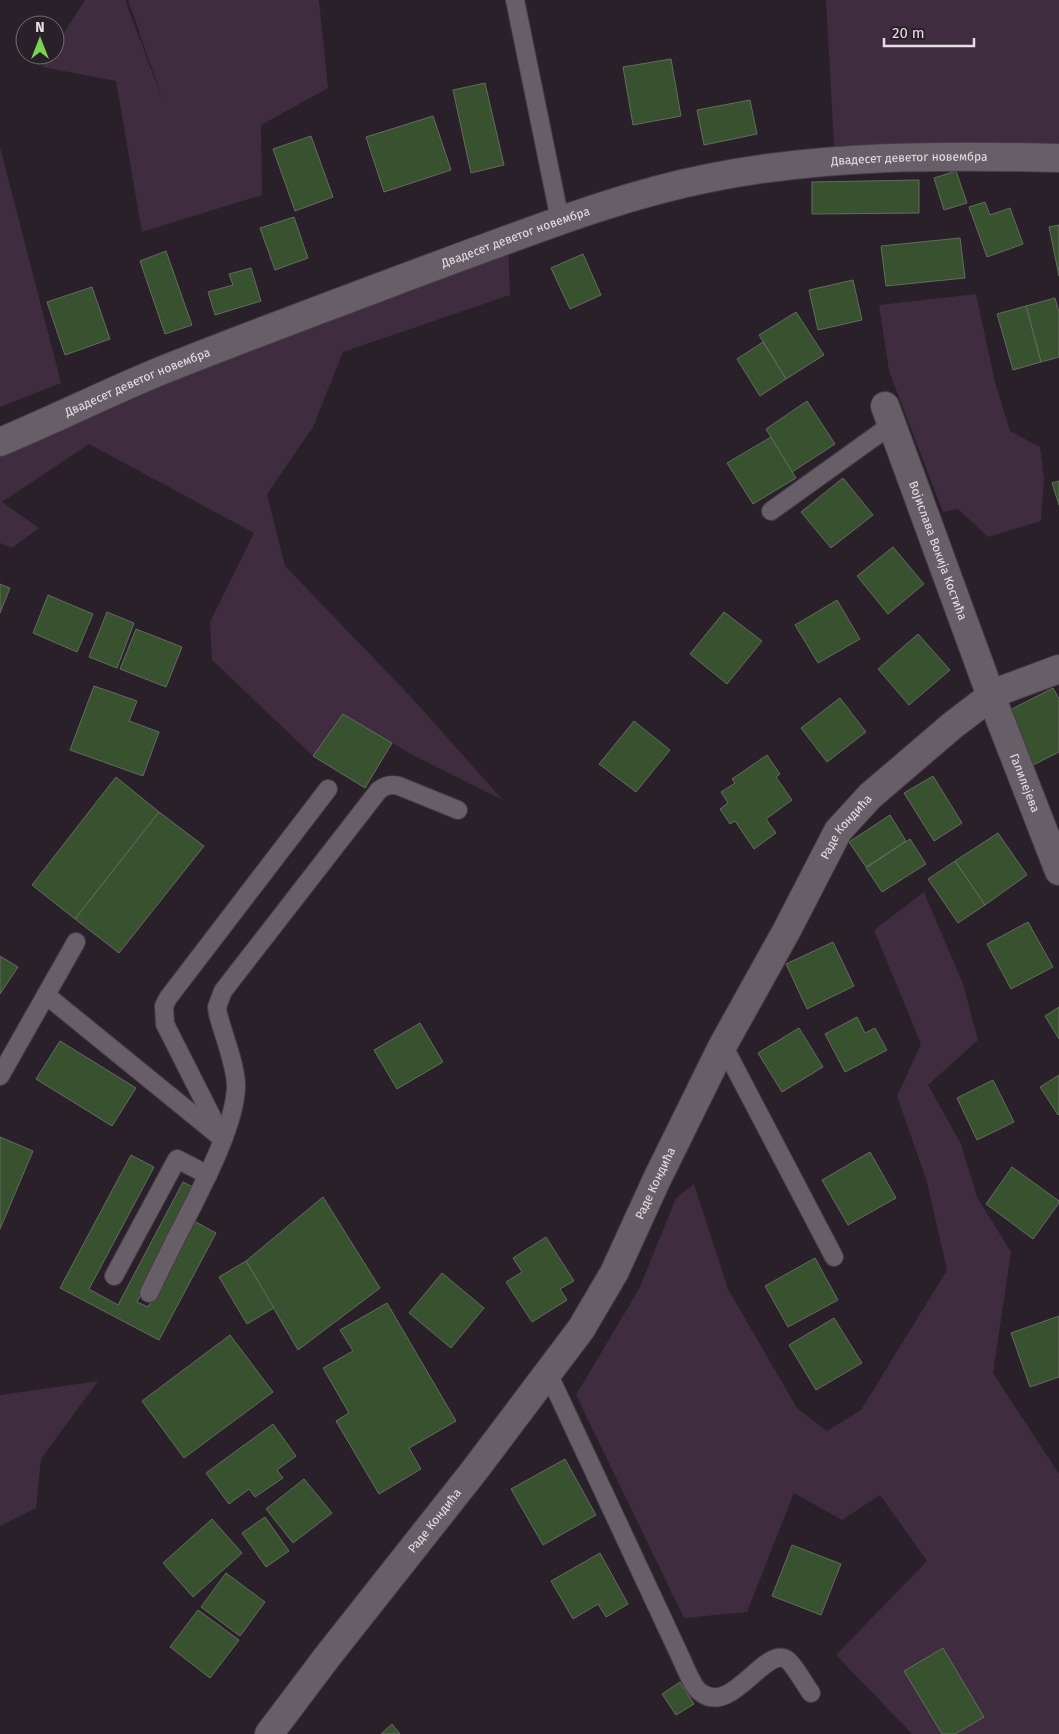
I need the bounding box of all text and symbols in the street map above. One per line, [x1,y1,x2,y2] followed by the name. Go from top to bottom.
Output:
[15,15,65,65] north arrow
[884,15,974,47] scale bar
[35,19,45,36] text: N
[892,24,925,42] text: 20 m
[829,150,988,168] street label: Двадесет деветог новембра
[439,204,592,271] street label: Двадесет деветог новембра
[62,345,212,420] street label: Двадесет деветог новембра
[906,479,970,622] street label: Војислава Вокија Костића
[1007,751,1043,814] street label: Галилејева
[818,792,875,862] street label: Раде Кондића
[633,1145,678,1222] street label: Раде Кондића
[405,1486,464,1556] street label: Раде Кондића

